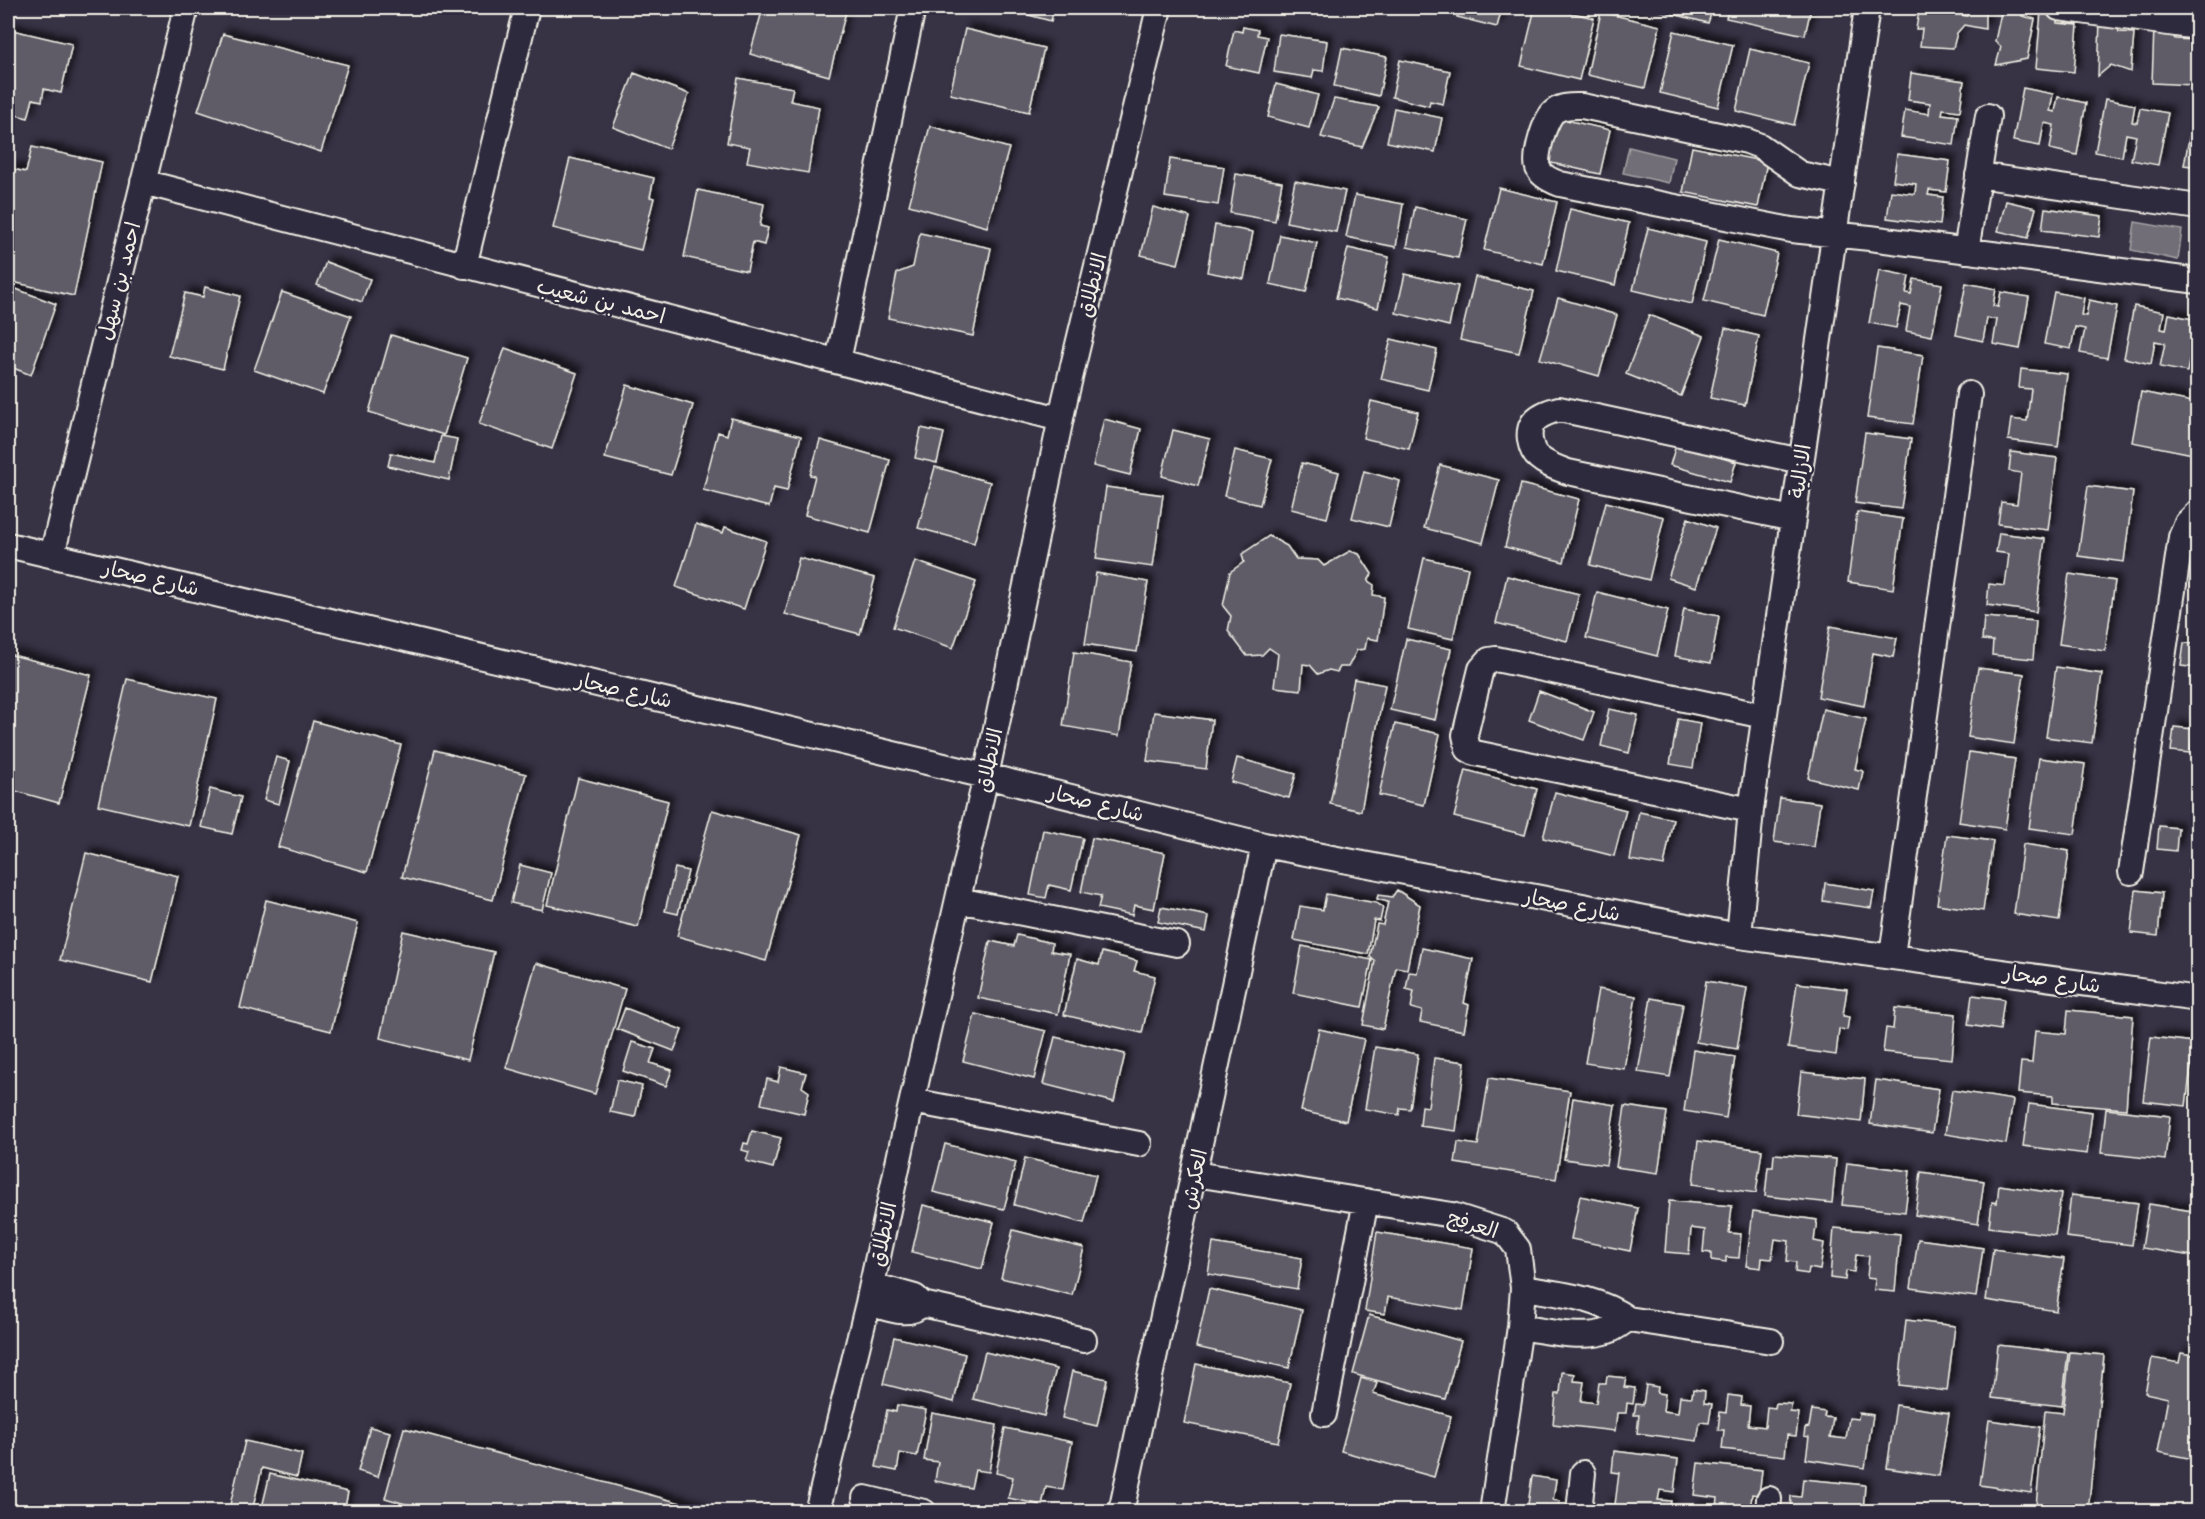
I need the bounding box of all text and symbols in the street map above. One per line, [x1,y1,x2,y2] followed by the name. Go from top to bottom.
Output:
[93,219,146,343] street label: احمد بن سهل
[1072,250,1112,320] street label: الانطلاق
[534,273,668,330] street label: احمد بن شعيب
[1784,442,1816,500] street label: الازالية
[98,555,201,604] street label: شارع صحار
[571,667,674,716] street label: شارع صحار
[970,725,1008,795] street label: الانطلاق
[1043,779,1146,829] street label: شارع صحار
[1519,884,1622,929] street label: شارع صحار
[2000,960,2102,1001] street label: شارع صحار
[1176,1147,1212,1211] street label: العكرش
[864,1199,902,1269] street label: الانطلاق
[1444,1205,1501,1245] street label: العرفج

